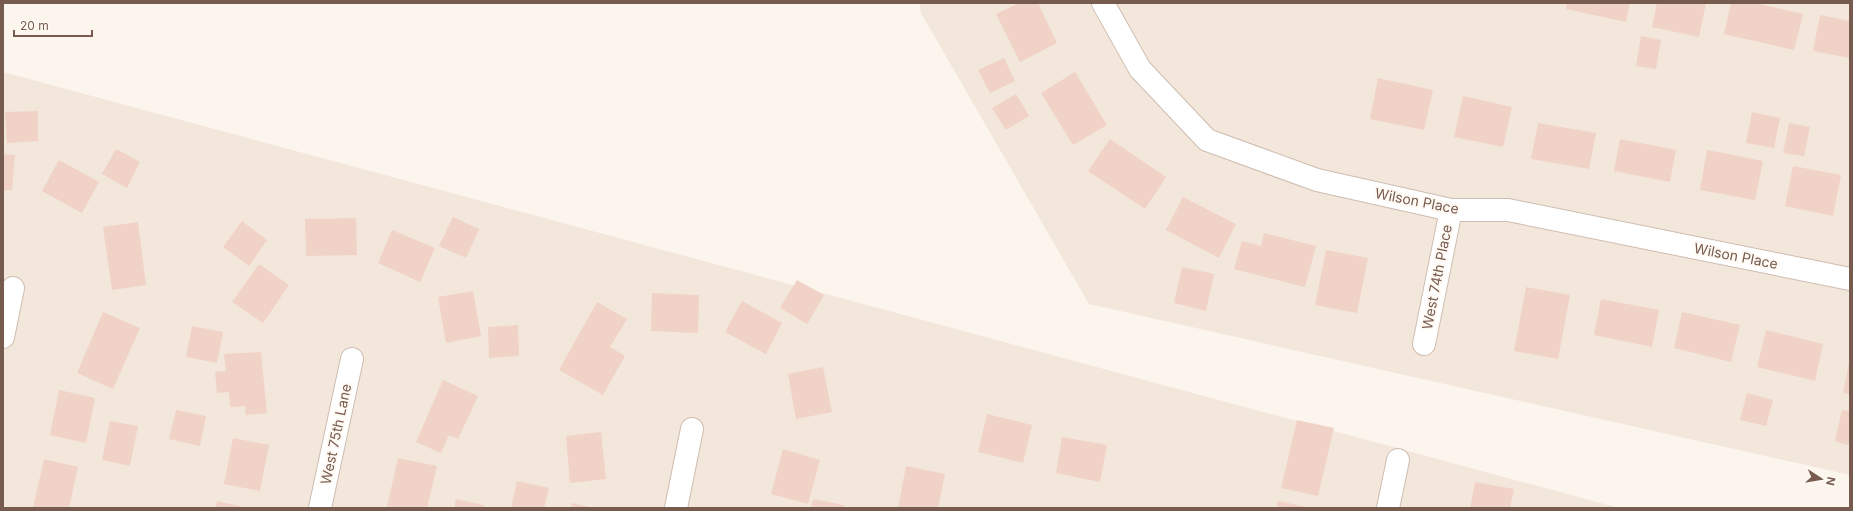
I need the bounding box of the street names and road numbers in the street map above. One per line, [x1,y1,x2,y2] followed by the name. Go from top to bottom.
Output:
[1374,184,1460,217] street label: Wilson Place
[1418,223,1455,331] street label: West 74th Place
[1693,239,1779,272] street label: Wilson Place
[317,382,354,486] street label: West 75th Lane

